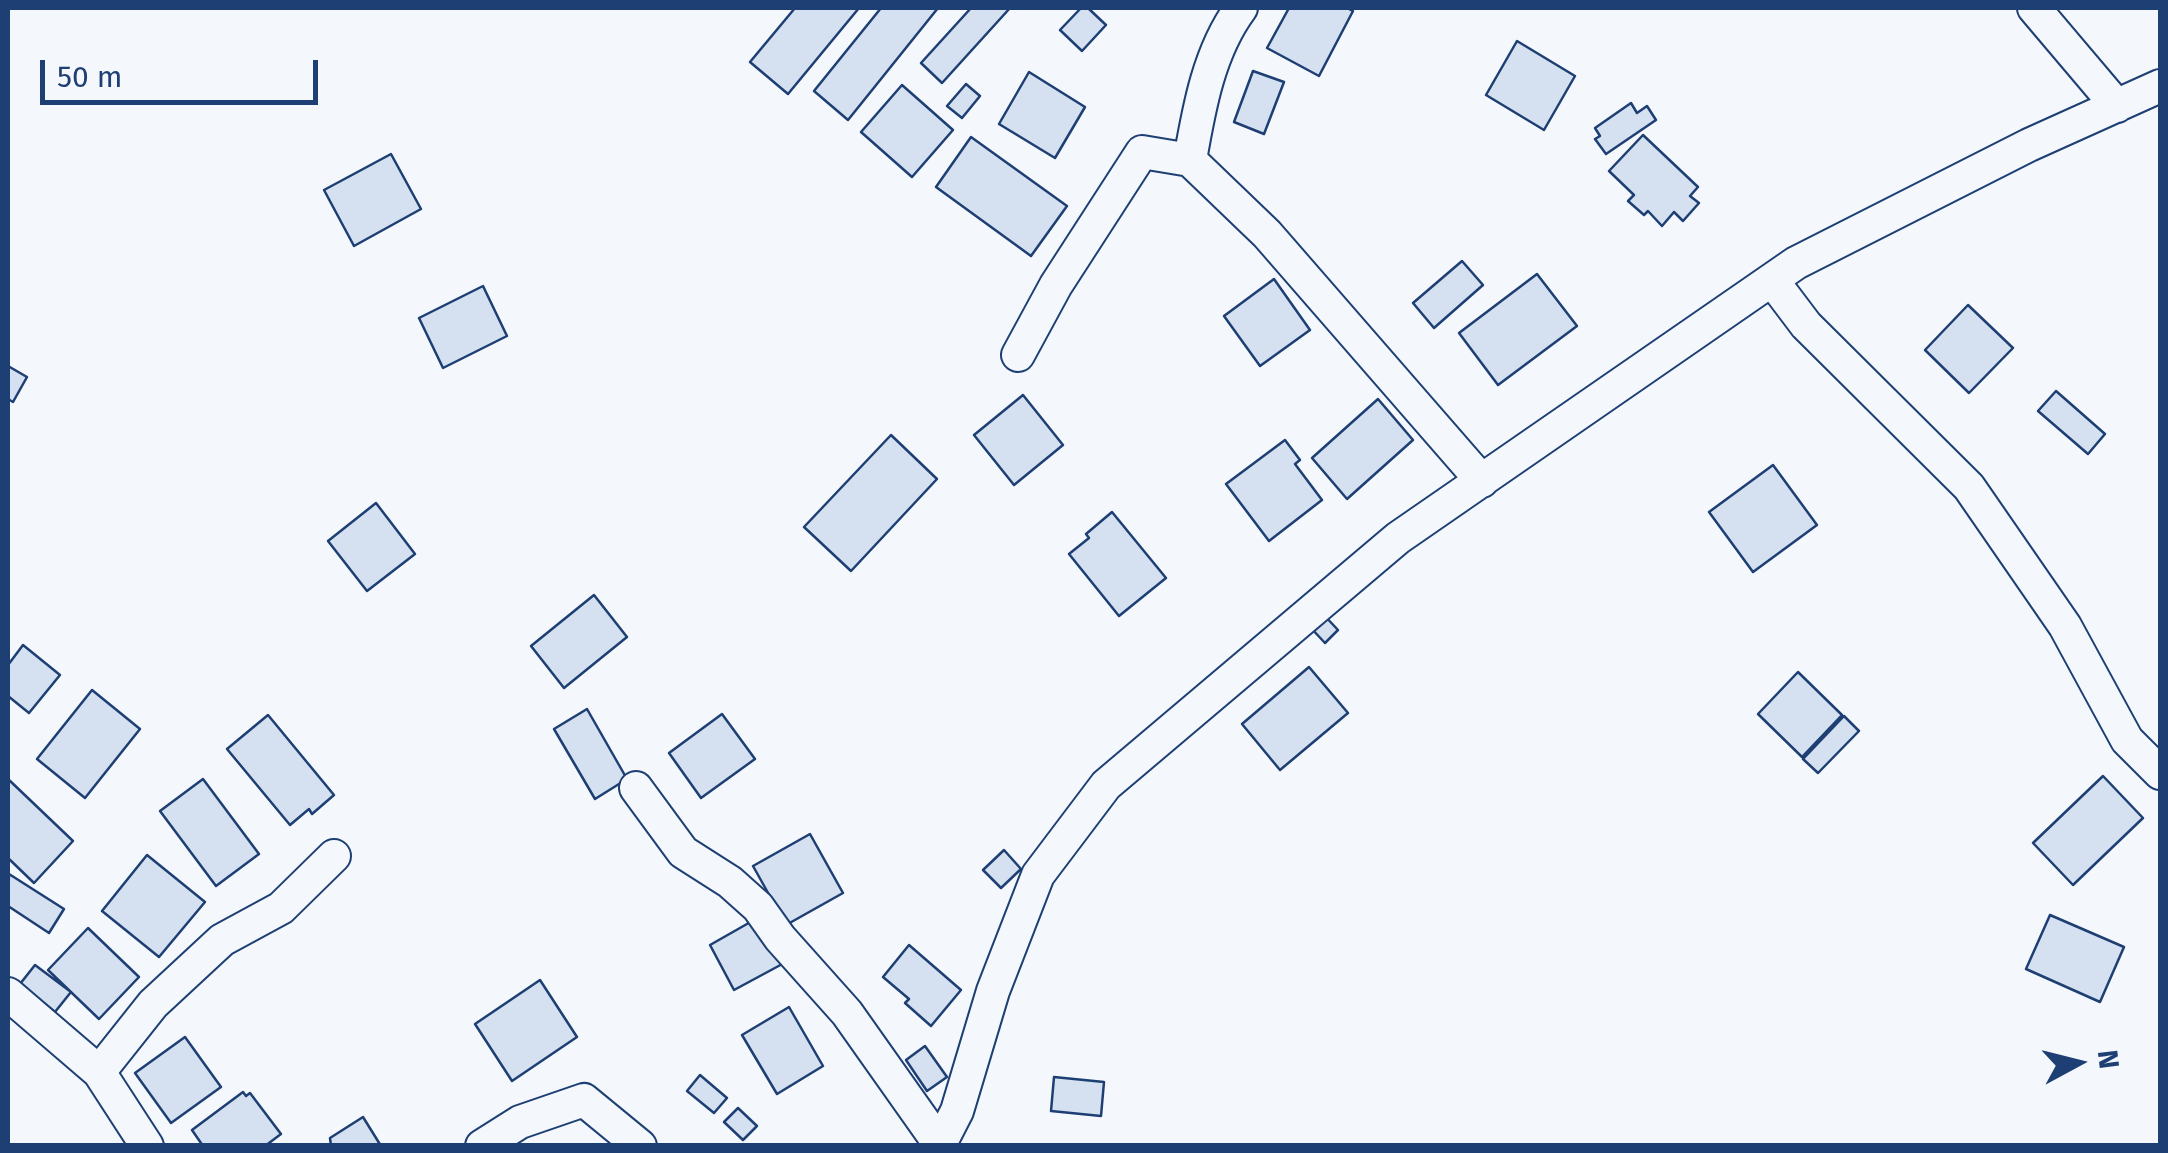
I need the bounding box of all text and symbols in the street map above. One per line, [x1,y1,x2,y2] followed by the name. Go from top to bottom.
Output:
[45,40,322,102] scale bar
[57,59,122,95] text: 50 m
[2028,1013,2128,1113] north arrow
[2091,1048,2126,1071] text: N

